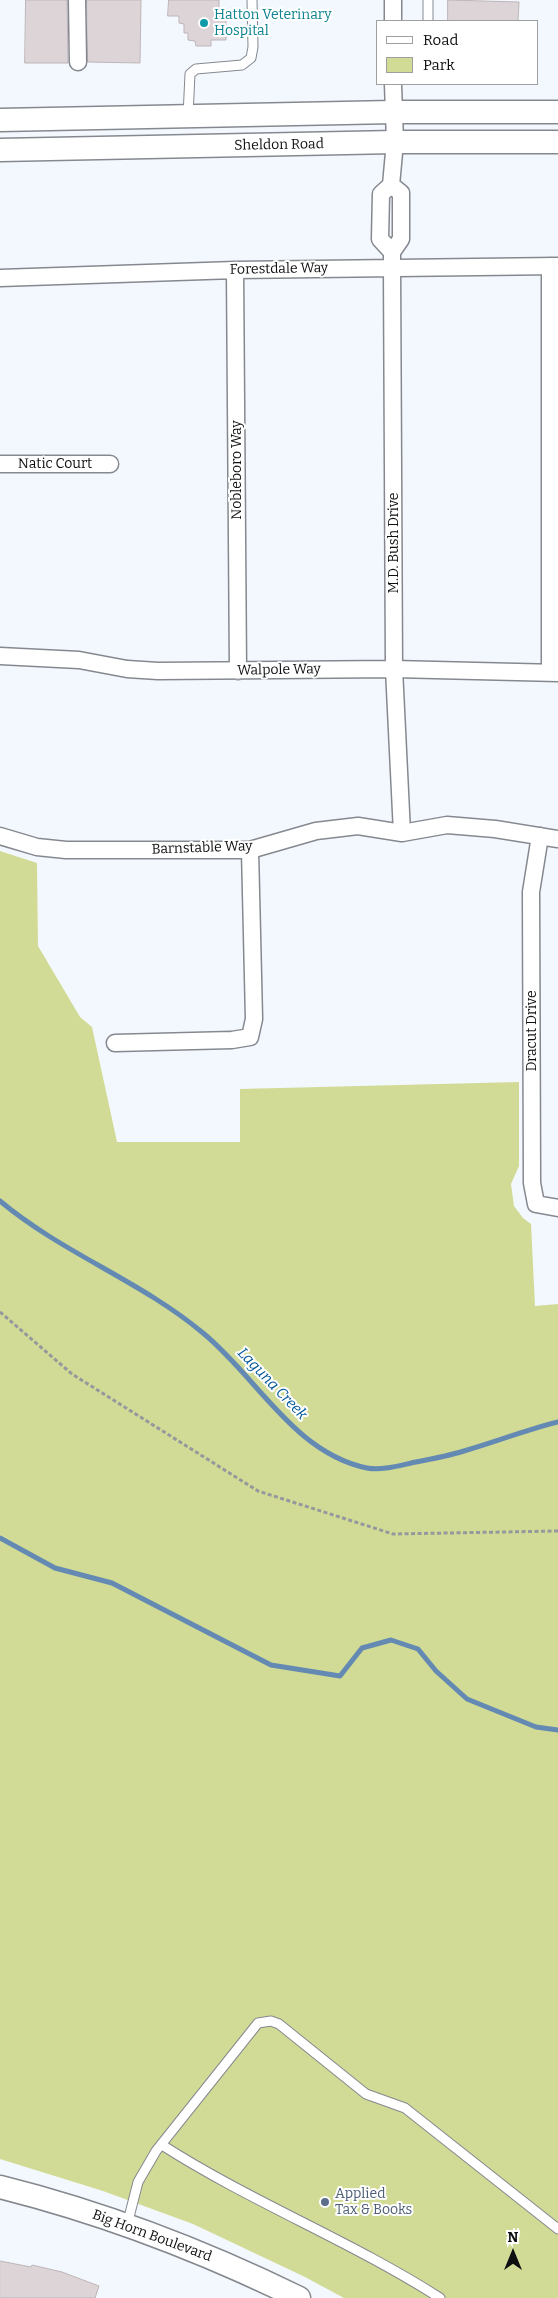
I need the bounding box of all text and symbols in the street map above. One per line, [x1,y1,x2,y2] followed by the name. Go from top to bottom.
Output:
[214,7,332,40] place label: Hatton Veterinary Hospital
[198,17,210,29] marker: Hatton Veterinary Hospital
[376,20,538,85] legend
[423,31,458,49] text: Road
[423,56,455,74] text: Park
[234,136,324,154] street label: Sheldon Road
[230,260,328,278] street label: Forestdale Way
[229,420,245,520] street label: Nobleboro Way
[18,456,92,472] street label: Natic Court
[386,493,402,593] street label: M.D. Bush Drive
[237,661,321,679] street label: Walpole Way
[151,838,253,858] street label: Barnstable Way
[524,990,540,1072] street label: Dracut Drive
[233,1344,311,1424] water label: Laguna Creek
[335,2186,412,2218] place label: Applied Tax & Books
[319,2196,331,2208] marker: Applied Tax & Books
[90,2207,214,2265] street label: Big Horn Boulevard
[488,2228,538,2278] north arrow
[508,2229,518,2246] text: N

